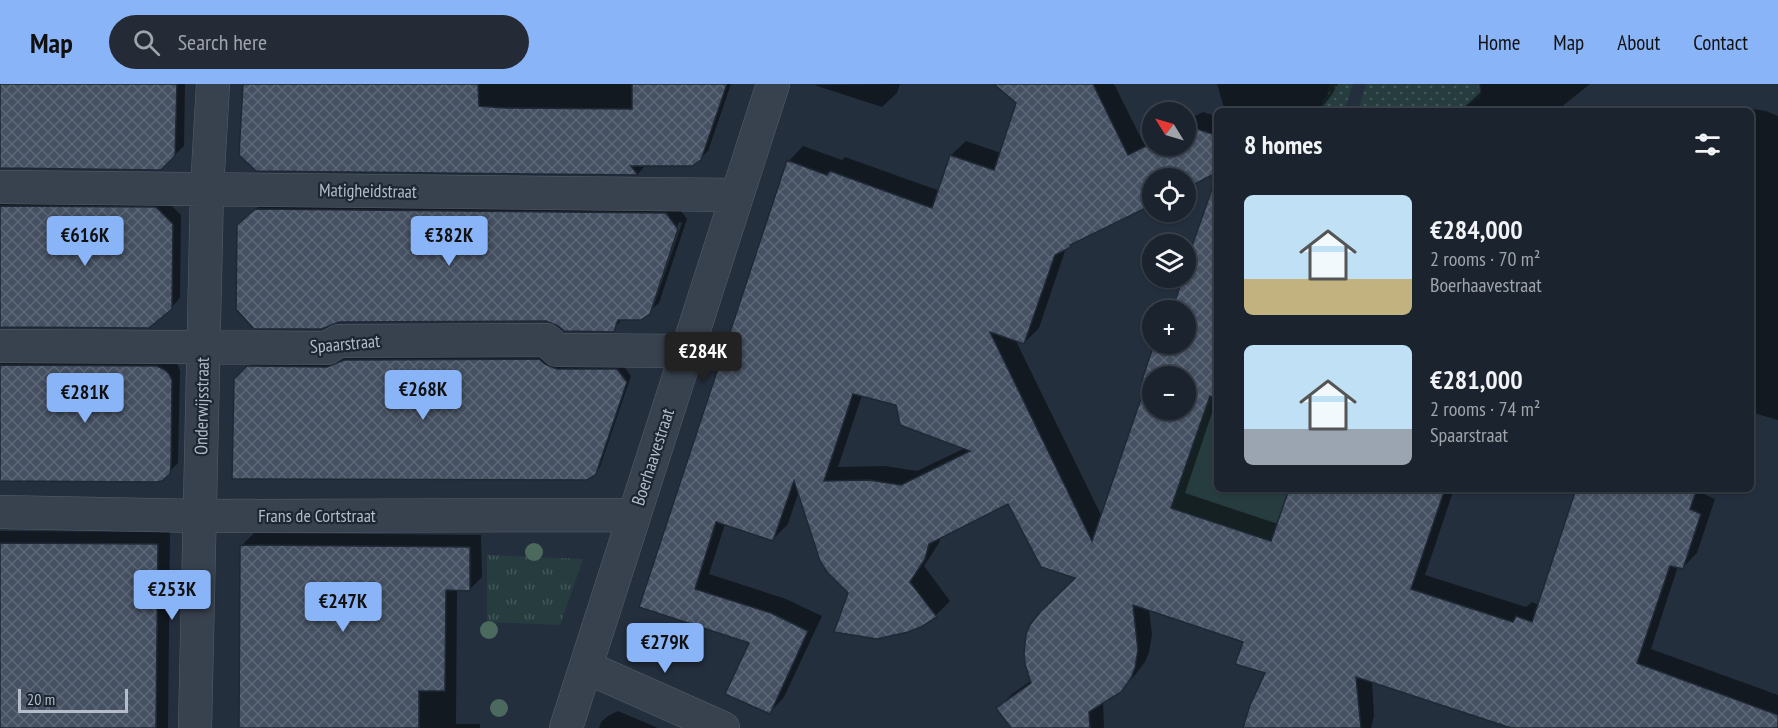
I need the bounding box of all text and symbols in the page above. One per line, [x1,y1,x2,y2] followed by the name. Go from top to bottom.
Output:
[109,15,529,69] search box
[30,24,73,61] text: Map
[130,26,163,59] icon: search
[178,28,267,56] text: Search here
[1478,29,1520,56] text: Home
[1553,29,1584,56] text: Map
[1617,29,1660,56] text: About
[1693,29,1748,56] text: Contact
[1142,102,1196,156] north arrow
[1142,102,1196,420] map controls
[1244,128,1322,161] text: 8 homes
[1691,128,1724,161] icon: filters
[1142,168,1196,222] button: locate
[319,178,417,203] street label: Matigheidstraat
[1430,213,1523,246] text: €284,000
[43,216,127,267] pin: €616K
[407,216,491,267] pin: €382K
[1292,219,1364,291] icon: home
[61,222,109,248] text: €616K
[425,222,473,248] text: €382K
[1142,234,1196,288] button: layers
[1430,246,1540,272] text: 2 rooms · 70 m²
[1430,272,1542,298] text: Boerhaavestraat
[1142,300,1196,354] button: +
[309,329,381,358] street label: Spaarstraat
[661,332,745,383] pin: €284K
[679,338,727,364] text: €284K
[189,357,214,455] street label: Onderwijsstraat
[1430,363,1523,396] text: €281,000
[1142,366,1196,420] button: −
[1292,369,1364,441] icon: home
[381,370,465,421] pin: €268K
[43,373,127,424] pin: €281K
[399,376,447,402] text: €268K
[61,379,109,405] text: €281K
[1430,396,1540,422] text: 2 rooms · 74 m²
[626,405,679,508] street label: Boerhaavestraat
[1430,422,1508,448] text: Spaarstraat
[258,504,376,527] street label: Frans de Cortstraat
[130,570,214,621] pin: €253K
[148,576,196,602] text: €253K
[301,582,385,633] pin: €247K
[319,588,367,614] text: €247K
[623,623,707,674] pin: €279K
[641,629,689,655] text: €279K
[18,686,128,714] scale bar
[27,689,55,709] text: 20 m

